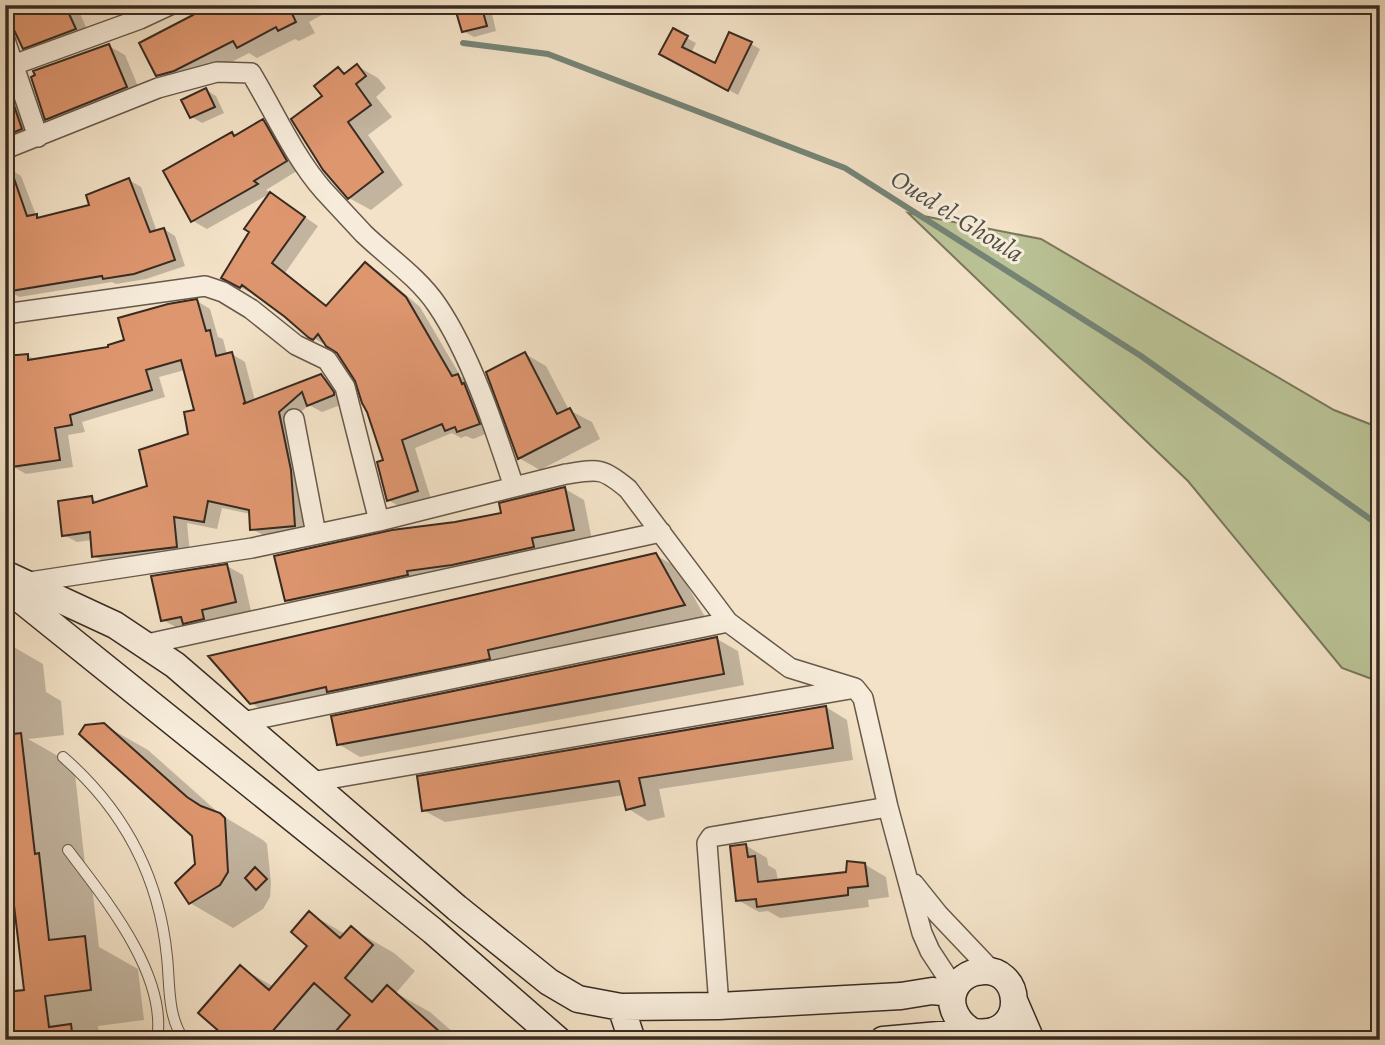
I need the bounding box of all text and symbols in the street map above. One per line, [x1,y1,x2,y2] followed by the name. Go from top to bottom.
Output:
[884,161,1030,271] water label: Oued el-Ghoula

